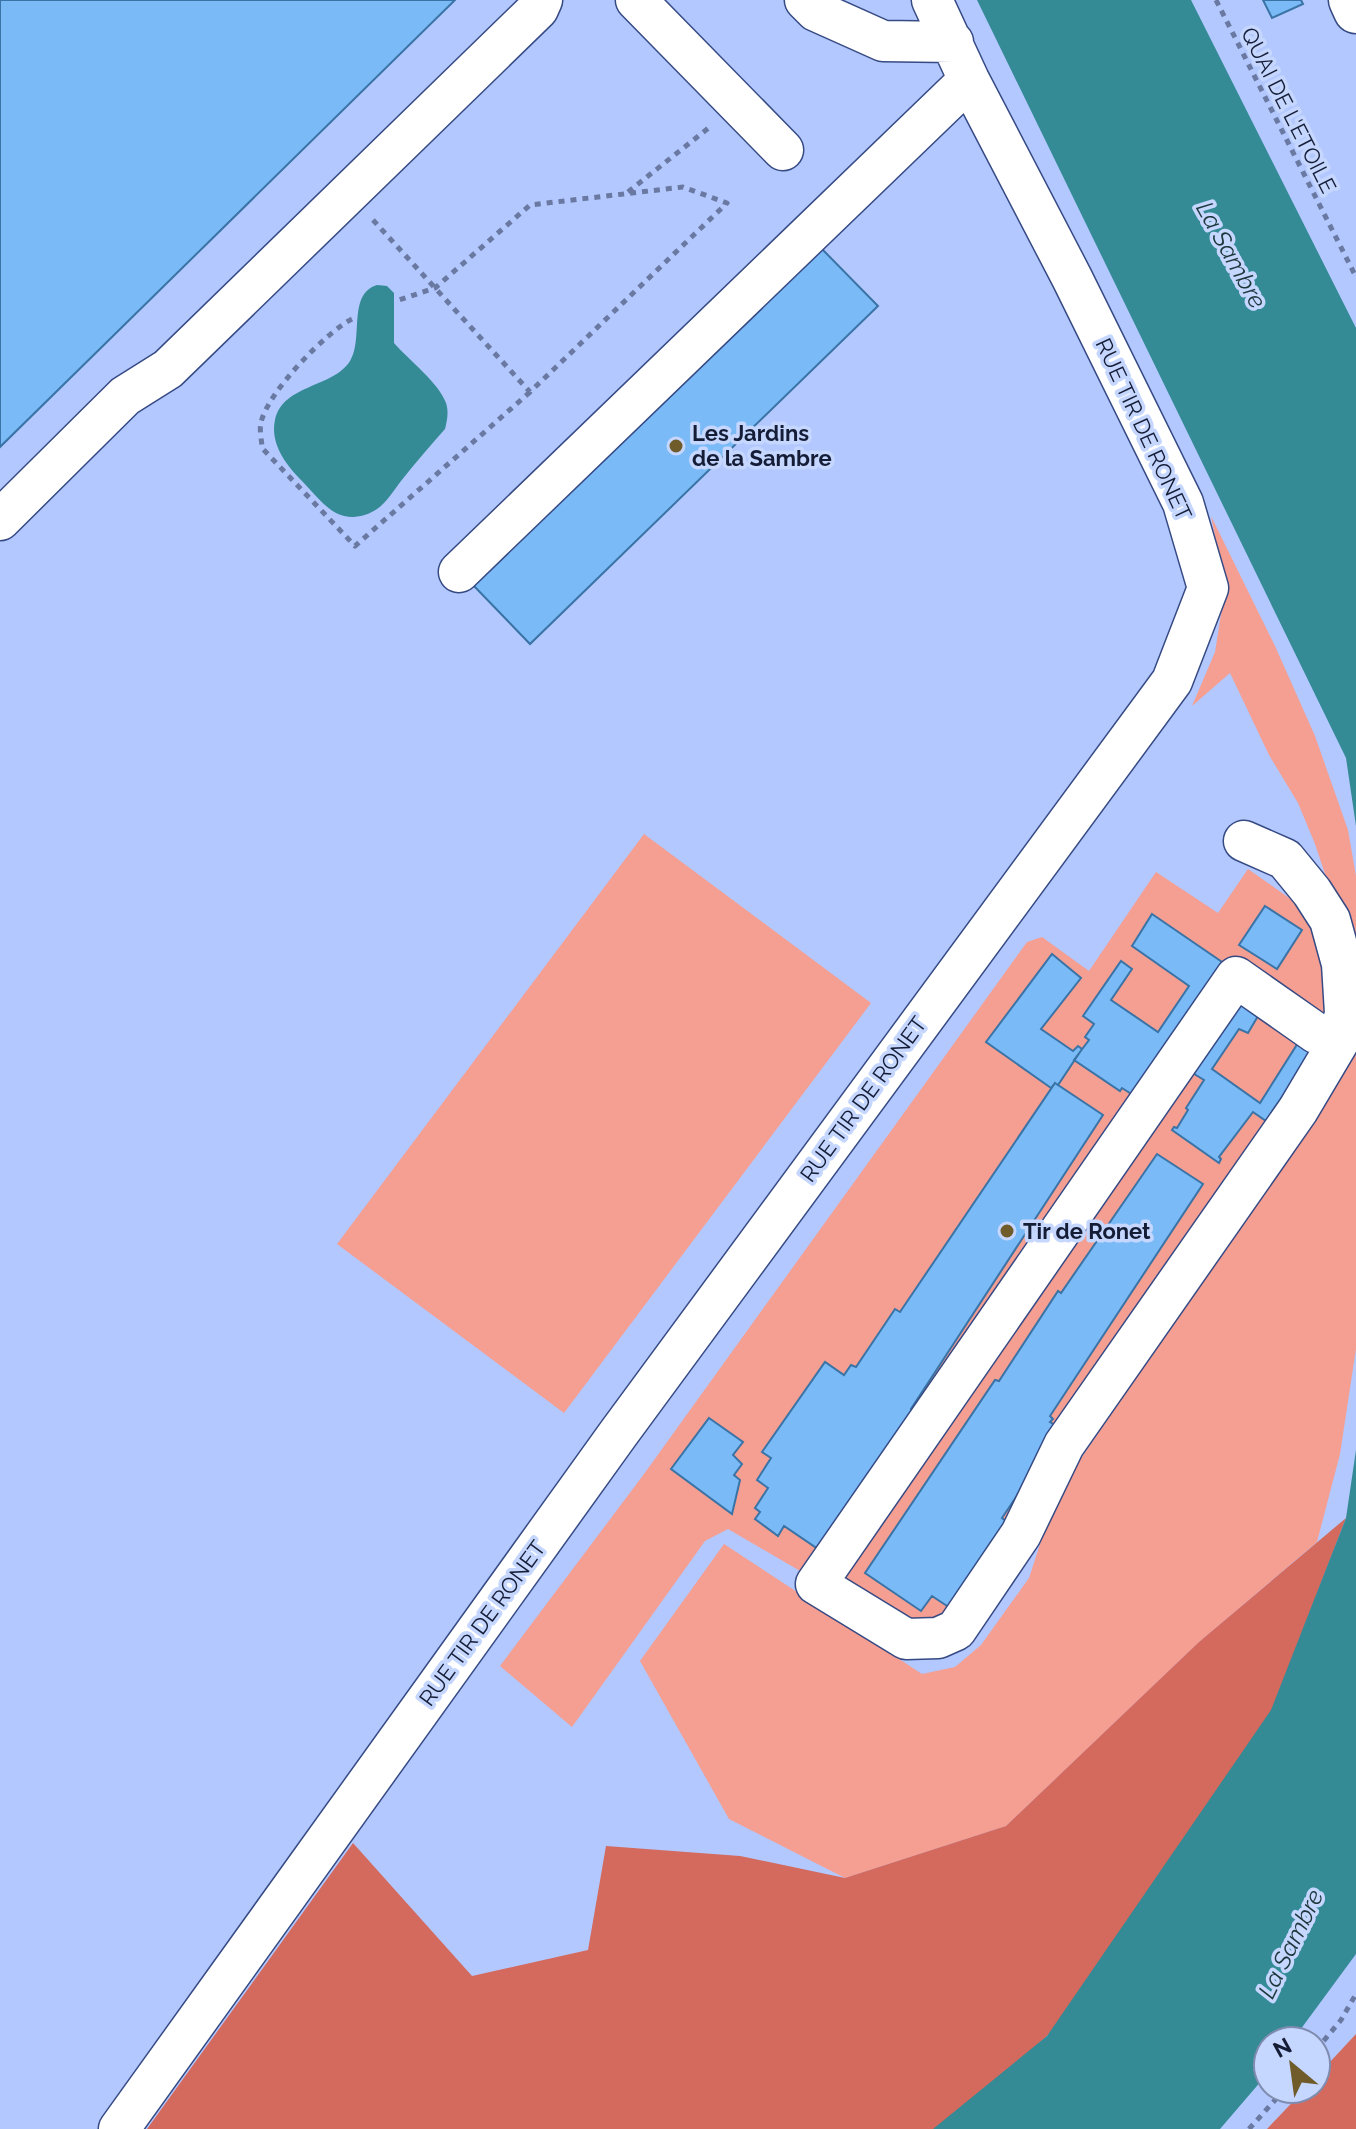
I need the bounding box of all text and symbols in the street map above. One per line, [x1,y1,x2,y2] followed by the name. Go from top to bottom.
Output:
[1236,23,1342,197] street label: QUAI DE L'ETOILE
[1190,196,1273,313] water label: La Sambre
[1090,334,1198,525] street label: RUE TIR DE RONET
[692,420,832,471] place label: Les Jardins de la Sambre
[667,437,685,455] marker: Les Jardins de la Sambre
[794,1011,932,1187] street label: RUE TIR DE RONET
[1023,1218,1151,1244] place label: Tir de Ronet
[998,1222,1016,1240] marker: Tir de Ronet
[413,1535,551,1711] street label: RUE TIR DE RONET
[1252,1884,1329,2003] water label: La Sambre
[1252,2025,1332,2105] north arrow
[1269,2032,1296,2063] text: N

